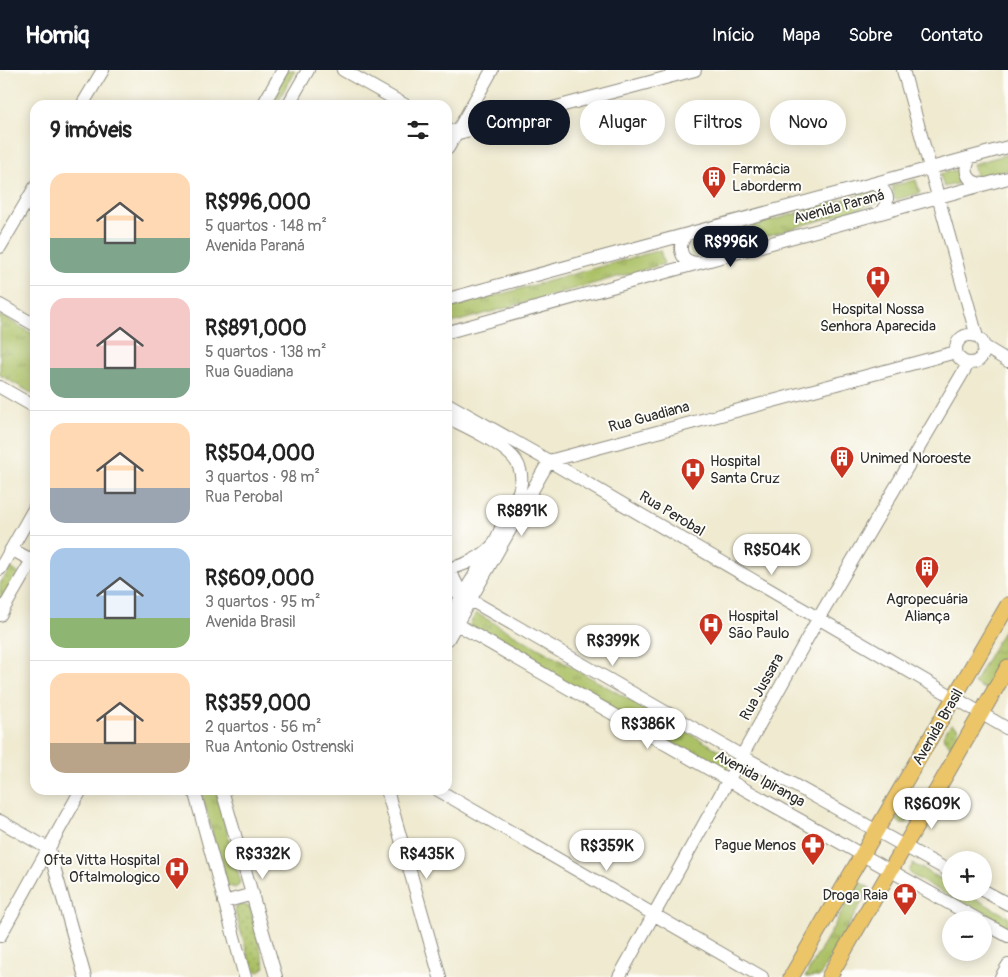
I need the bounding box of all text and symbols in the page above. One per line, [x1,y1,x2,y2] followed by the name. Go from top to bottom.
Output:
[25,21,89,50] text: Homiq
[712,24,754,47] text: Início
[782,24,820,47] text: Mapa
[848,24,892,47] text: Sobre
[920,24,983,47] text: Contato
[468,100,570,145] chip: Comprar
[580,100,665,145] chip: Alugar
[675,100,760,145] chip: Filtros
[770,100,846,145] chip: Novo
[404,116,432,144] icon: filters
[50,117,132,144] text: 9 imóveis
[732,160,801,196] place label: Farmácia Laborderm
[701,165,727,199] building icon: Farmácia Laborderm
[791,186,887,228] street label: Avenida Paraná
[205,189,311,216] text: R$996,000
[90,193,150,253] icon: home
[205,216,327,236] text: 5 quartos · 148 m²
[690,226,772,268] pin: R$996K
[704,232,758,252] text: R$996K
[205,236,305,256] text: Avenida Paraná
[865,265,891,299] hospital icon: Hospital Nossa Senhora Aparecida
[820,300,936,336] place label: Hospital Nossa Senhora Aparecida
[205,315,307,342] text: R$891,000
[90,318,150,378] icon: home
[205,342,327,362] text: 5 quartos · 138 m²
[205,362,293,382] text: Rua Guadiana
[606,397,692,437] street label: Rua Guadiana
[205,440,315,467] text: R$504,000
[90,443,150,503] icon: home
[829,445,855,479] building icon: Unimed Noroeste
[860,449,972,468] place label: Unimed Noroeste
[710,452,780,488] place label: Hospital Santa Cruz
[680,457,706,491] hospital icon: Hospital Santa Cruz
[205,467,320,487] text: 3 quartos · 98 m²
[205,487,283,507] text: Rua Perobal
[636,487,708,541] street label: Rua Perobal
[481,494,563,537] pin: R$891K
[497,501,547,521] text: R$891K
[731,534,813,576] pin: R$504K
[744,540,800,560] text: R$504K
[914,555,940,589] building icon: Agropecuária Aliança
[205,565,314,592] text: R$609,000
[90,568,150,628] icon: home
[886,590,968,626] place label: Agropecuária Aliança
[205,592,320,612] text: 3 quartos · 95 m²
[728,607,789,643] place label: Hospital São Paulo
[205,612,296,632] text: Avenida Brasil
[698,612,724,646] hospital icon: Hospital São Paulo
[572,624,654,667] pin: R$399K
[587,631,640,651] text: R$399K
[736,650,788,724] street label: Rua Jussara
[908,685,968,769] street label: Avenida Brasil
[205,690,311,717] text: R$359,000
[90,693,150,753] icon: home
[607,708,689,750] pin: R$386K
[621,714,675,734] text: R$386K
[205,717,322,737] text: 2 quartos · 56 m²
[205,737,353,757] text: Rua Antonio Ostrenski
[712,746,808,812] street label: Avenida Ipiranga
[891,788,973,830] pin: R$609K
[904,794,960,814] text: R$609K
[566,830,648,872] pin: R$359K
[800,832,826,866] pharmacy icon: Pague Menos
[580,836,634,856] text: R$359K
[714,836,796,855] place label: Pague Menos
[222,838,304,880] pin: R$332K
[386,838,468,880] pin: R$435K
[236,844,290,864] text: R$332K
[400,844,454,864] text: R$435K
[44,851,160,887] place label: Ofta Vitta Hospital Oftalmologico
[942,851,992,961] map controls
[942,851,992,901] button: +
[164,856,190,890] hospital icon: Ofta Vitta Hospital Oftalmologico
[892,882,918,916] pharmacy icon: Droga Raia
[822,886,888,905] place label: Droga Raia
[942,911,992,961] button: −

